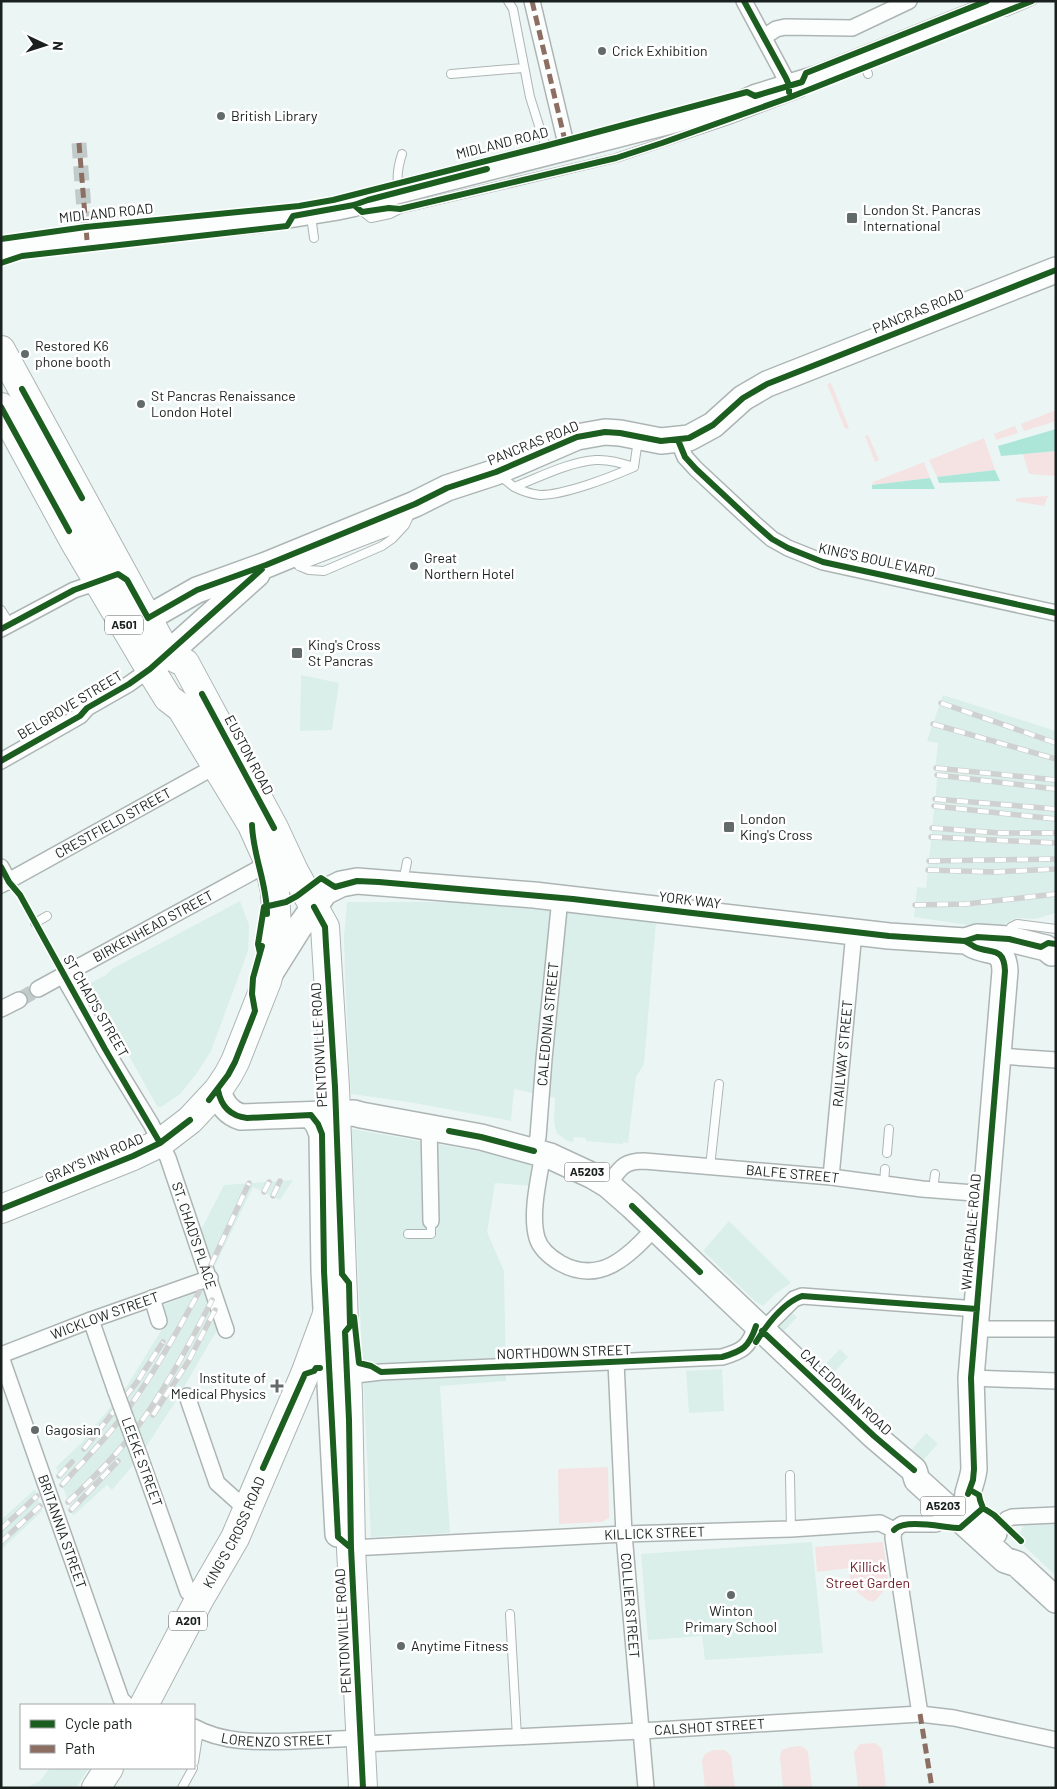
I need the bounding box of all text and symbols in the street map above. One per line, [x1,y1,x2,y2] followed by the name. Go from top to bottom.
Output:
[20,20,70,70] north arrow
[50,41,67,51] text: N
[612,42,708,59] place label: Crick Exhibition
[596,45,608,57] marker: Crick Exhibition
[231,107,318,124] place label: British Library
[215,110,227,122] marker: British Library
[454,123,550,162] street label: MIDLAND ROAD
[58,199,154,226] street label: MIDLAND ROAD
[863,201,981,234] place label: London St. Pancras International
[845,211,859,225] marker: London St. Pancras International
[870,285,966,337] street label: PANCRAS ROAD
[35,337,111,370] place label: Restored K6 phone booth
[19,348,31,360] marker: Restored K6 phone booth
[151,387,296,420] place label: St Pancras Renaissance London Hotel
[135,398,147,410] marker: St Pancras Renaissance London Hotel
[485,417,581,469] street label: PANCRAS ROAD
[817,539,937,580] street label: KING'S BOULEVARD
[424,549,514,582] place label: Great Northern Hotel
[408,560,420,572] marker: Great Northern Hotel
[105,616,143,634] road number: A501
[308,636,381,669] place label: King's Cross St Pancras
[290,646,304,660] marker: King's Cross St Pancras
[14,666,125,743] street label: BELGROVE STREET
[221,712,278,798] street label: EUSTON ROAD
[52,784,174,862] street label: CRESTFIELD STREET
[740,810,813,843] place label: London King's Cross
[722,820,736,834] marker: London King's Cross
[90,886,216,965] street label: BIRKENHEAD STREET
[658,887,722,912] street label: YORK WAY
[60,951,133,1060] street label: ST CHAD'S STREET
[533,961,562,1087] street label: CALEDONIA STREET
[307,982,330,1108] street label: PENTONVILLE ROAD
[829,999,856,1108] street label: RAILWAY STREET
[42,1129,146,1186] street label: GRAY'S INN ROAD
[745,1161,840,1186] street label: BALFE STREET
[564,1162,610,1182] road number: A5203
[957,1173,984,1291] street label: WHARFDALE ROAD
[169,1180,221,1291] street label: ST. CHAD'S PLACE
[48,1288,161,1343] street label: WICKLOW STREET
[496,1341,632,1362] street label: NORTHDOWN STREET
[797,1345,896,1438] street label: CALEDONIAN ROAD
[171,1369,266,1402] place label: Institute of Medical Physics
[270,1379,284,1393] marker: Institute of Medical Physics
[118,1415,167,1509] street label: LEEKE STREET
[45,1421,101,1438] place label: Gagosian
[29,1424,41,1436] marker: Gagosian
[35,1472,91,1591] street label: BRITANNIA STREET
[199,1474,268,1591] street label: KING'S CROSS ROAD
[920,1496,966,1515] road number: A5203
[604,1523,705,1543] street label: KILLICK STREET
[618,1552,644,1659] street label: COLLIER STREET
[826,1558,910,1591] park label: Killick Street Garden
[331,1568,354,1694] street label: PENTONVILLE ROAD
[725,1589,737,1601] marker: Winton Primary School
[685,1602,777,1635] place label: Winton Primary School
[169,1612,207,1630] road number: A201
[411,1637,509,1654] place label: Anytime Fitness
[395,1640,407,1652] marker: Anytime Fitness
[20,1704,195,1769] legend
[65,1714,132,1732] text: Cycle path
[654,1714,766,1738] street label: CALSHOT STREET
[220,1729,333,1750] street label: LORENZO STREET
[65,1739,95,1757] text: Path

